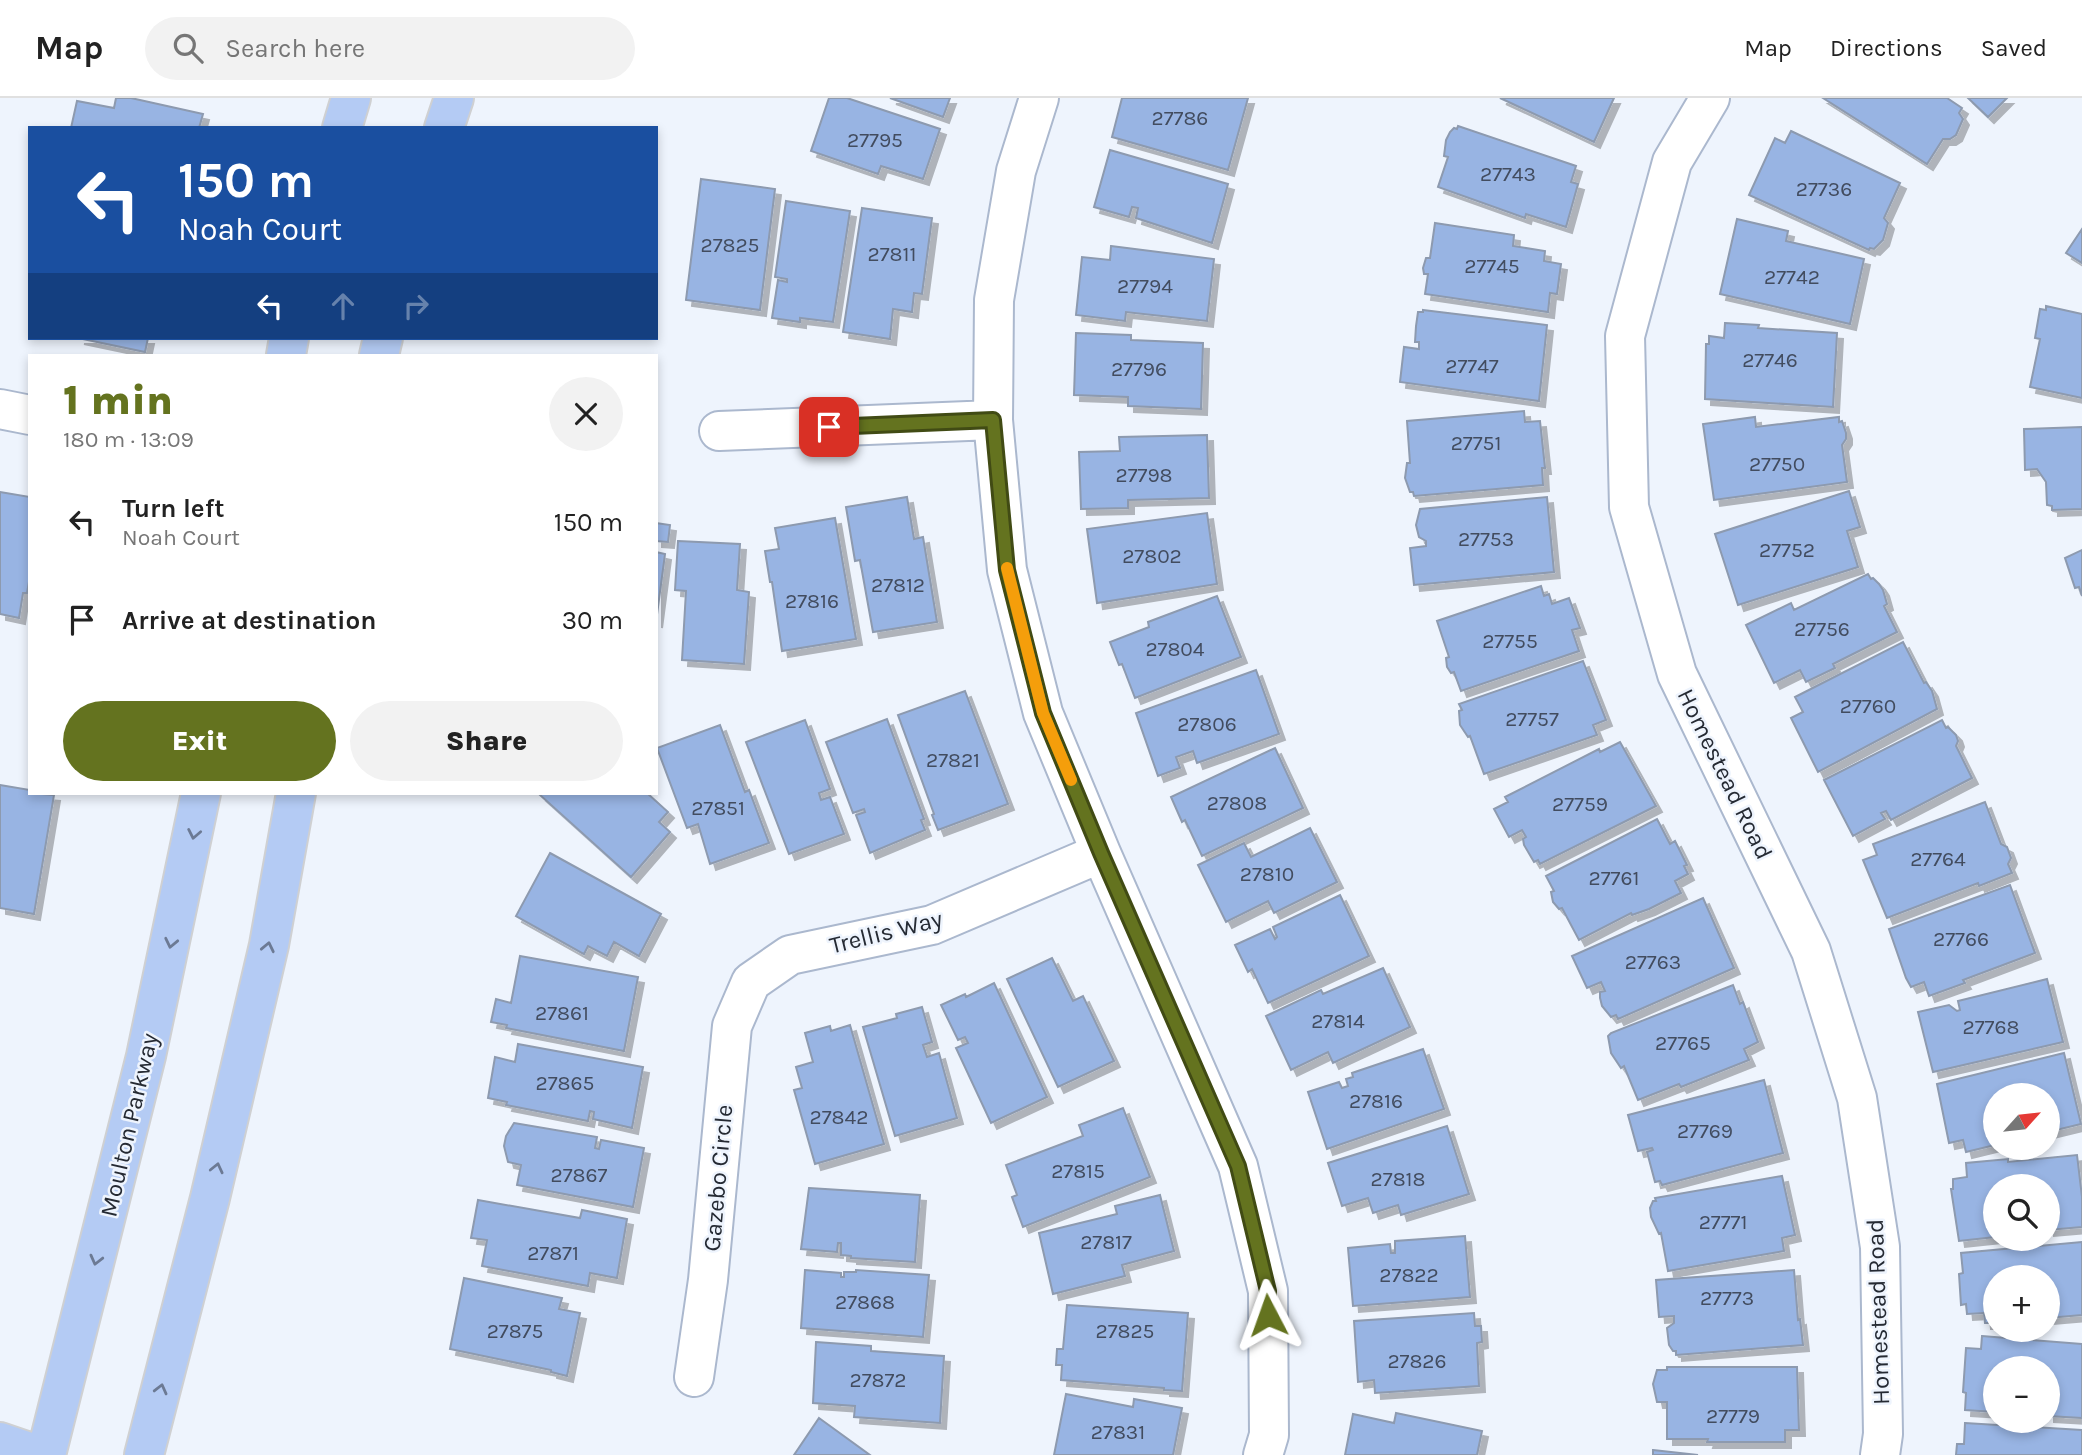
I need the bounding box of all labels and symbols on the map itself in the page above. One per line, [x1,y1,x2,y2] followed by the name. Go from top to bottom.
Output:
[1152,106,1208,130] house number: 27786
[847,128,903,152] house number: 27795
[1480,162,1536,186] house number: 27743
[1796,177,1852,201] house number: 27736
[701,233,759,257] house number: 27825
[868,242,916,266] house number: 27811
[1464,254,1520,278] house number: 27745
[1764,265,1820,289] house number: 27742
[1117,274,1173,298] house number: 27794
[1742,348,1798,372] house number: 27746
[1445,354,1499,378] house number: 27747
[1111,357,1167,381] house number: 27796
[799,397,859,457] pin
[1451,431,1501,455] house number: 27751
[1749,452,1805,476] house number: 27750
[1116,463,1172,487] house number: 27798
[1458,527,1514,551] house number: 27753
[1759,538,1815,562] house number: 27752
[1122,544,1182,568] house number: 27802
[871,573,925,597] house number: 27812
[785,589,839,613] house number: 27816
[1794,617,1850,641] house number: 27756
[1482,629,1538,653] house number: 27755
[1145,637,1205,661] house number: 27804
[1672,684,1778,864] street label: Homestead Road
[1840,694,1896,718] house number: 27760
[1505,707,1559,731] house number: 27757
[1177,712,1237,736] house number: 27806
[926,748,980,772] house number: 27821
[1207,791,1267,815] house number: 27808
[1552,792,1608,816] house number: 27759
[691,796,745,820] house number: 27851
[187,828,202,840] one-way arrow
[1910,847,1966,871] house number: 27764
[1240,862,1294,886] house number: 27810
[1589,866,1639,890] house number: 27761
[827,904,945,960] street label: Trellis Way
[1933,927,1989,951] house number: 27766
[165,937,179,949] one-way arrow
[260,941,274,953] one-way arrow
[1625,950,1681,974] house number: 27763
[535,1001,589,1025] house number: 27861
[1311,1009,1365,1033] house number: 27814
[1963,1015,2019,1039] house number: 27768
[94,1031,164,1219] street label: Moulton Parkway
[1655,1031,1711,1055] house number: 27765
[536,1071,594,1095] house number: 27865
[1983,1083,2060,1160] north arrow
[1349,1089,1403,1113] house number: 27816
[698,1103,738,1253] street label: Gazebo Circle
[810,1105,868,1129] house number: 27842
[1677,1119,1733,1143] house number: 27769
[1051,1159,1105,1183] house number: 27815
[209,1162,223,1174] one-way arrow
[551,1163,608,1187] house number: 27867
[1371,1167,1425,1191] house number: 27818
[1699,1210,1747,1234] house number: 27771
[1861,1218,1895,1406] street label: Homestead Road
[1080,1230,1132,1254] house number: 27817
[527,1241,579,1265] house number: 27871
[90,1253,105,1265] one-way arrow
[1379,1263,1439,1287] house number: 27822
[1231,1278,1305,1352] position arrow
[1700,1286,1754,1310] house number: 27773
[835,1290,895,1314] house number: 27868
[487,1319,543,1343] house number: 27875
[1096,1319,1154,1343] house number: 27825
[1387,1349,1447,1373] house number: 27826
[850,1368,906,1392] house number: 27872
[153,1383,167,1395] one-way arrow
[1706,1404,1760,1428] house number: 27779
[1091,1420,1145,1444] house number: 27831

